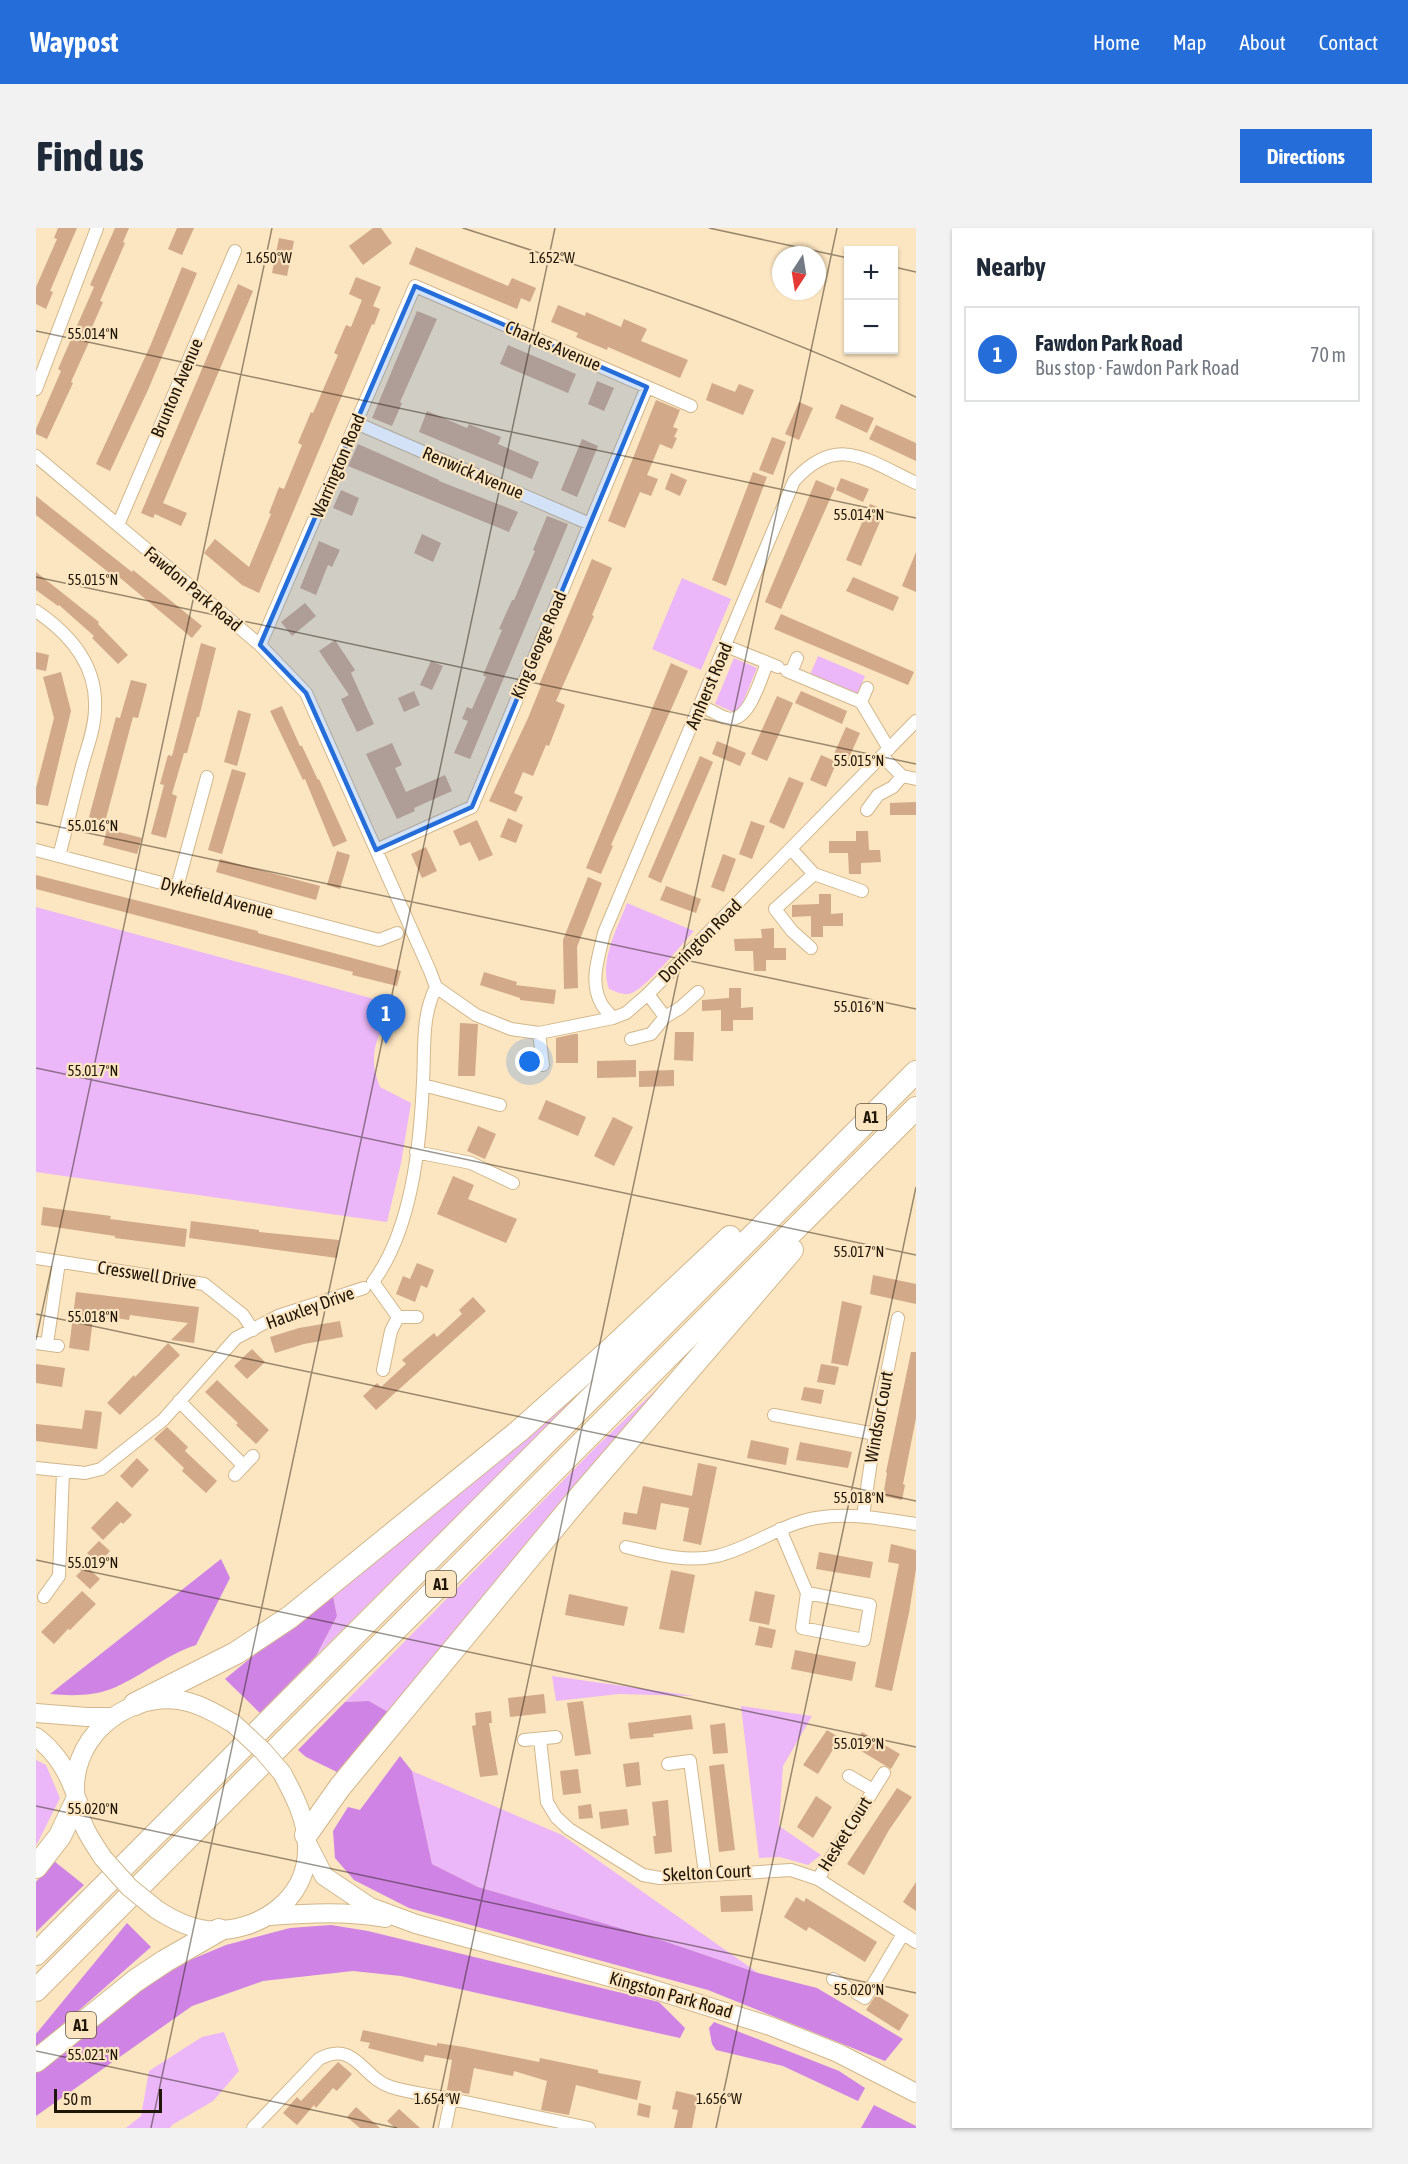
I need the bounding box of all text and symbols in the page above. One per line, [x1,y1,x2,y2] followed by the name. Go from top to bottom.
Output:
[30,26,118,58] text: Waypost
[1093,30,1140,54] text: Home
[1173,30,1207,54] text: Map
[1240,30,1286,54] text: About
[1319,30,1378,54] text: Contact
[1240,129,1372,183] button: Directions
[36,132,144,180] text: Find us
[772,246,826,300] north arrow
[844,246,898,354] map controls
[844,246,898,300] button: +
[246,249,292,266] text: 1.650°W
[529,249,575,266] text: 1.652°W
[976,252,1046,282] text: Nearby
[844,300,898,354] button: −
[502,316,604,375] street label: Charles Avenue
[68,325,118,342] text: 55.014°N
[1035,330,1183,356] text: Fawdon Park Road
[146,335,207,441] street label: Brunton Avenue
[993,343,1002,366] text: 1
[1310,343,1346,366] text: 70 m
[1035,356,1240,379] text: Bus stop · Fawdon Park Road
[306,411,369,521] street label: Warrington Road
[420,442,527,503] street label: Renwick Avenue
[834,506,884,523] text: 55.014°N
[140,542,246,636] street label: Fawdon Park Road
[68,571,118,588] text: 55.015°N
[506,588,571,702] street label: King George Road
[681,639,736,732] street label: Amherst Road
[834,752,884,769] text: 55.015°N
[68,817,118,834] text: 55.016°N
[158,872,276,923] street label: Dykefield Avenue
[654,895,746,987] street label: Dorrington Road
[366,994,406,1044] pin: 1
[834,998,884,1015] text: 55.016°N
[515,1047,544,1076] your location
[68,1062,118,1079] text: 55.017°N
[856,1104,886,1130] road number: A1
[834,1243,884,1260] text: 55.017°N
[96,1256,198,1293] street label: Cresswell Drive
[263,1282,357,1333] street label: Hauxley Drive
[68,1308,118,1325] text: 55.018°N
[860,1369,897,1464] street label: Windsor Court
[834,1489,884,1506] text: 55.018°N
[68,1554,118,1571] text: 55.019°N
[426,1571,456,1597] road number: A1
[834,1735,884,1752] text: 55.019°N
[813,1793,876,1875] street label: Hesket Court
[68,1800,118,1817] text: 55.020°N
[662,1860,752,1885] street label: Skelton Court
[607,1967,735,2022] street label: Kingston Park Road
[834,1981,884,1998] text: 55.020°N
[66,2012,96,2038] road number: A1
[68,2046,118,2063] text: 55.021°N
[54,2086,162,2114] scale bar
[63,2090,92,2108] text: 50 m
[414,2090,460,2107] text: 1.654°W
[696,2090,742,2107] text: 1.656°W

